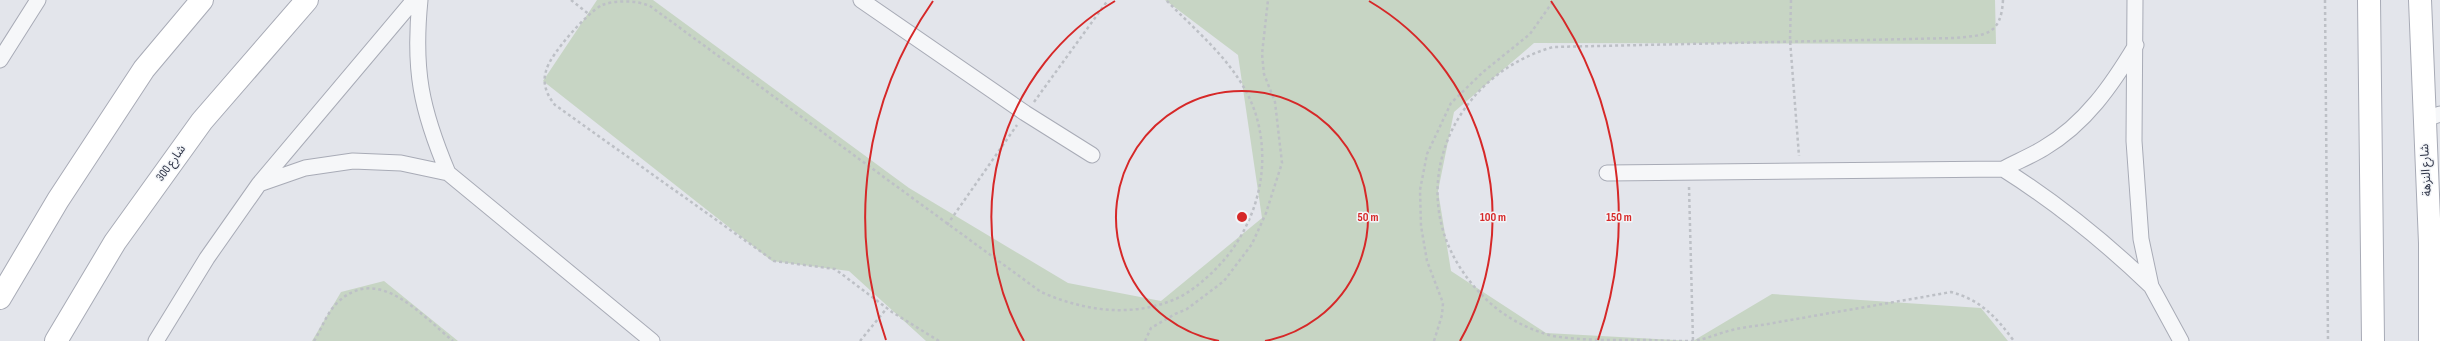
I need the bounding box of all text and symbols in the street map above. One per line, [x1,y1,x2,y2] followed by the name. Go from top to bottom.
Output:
[153,142,190,185] street label: شارع 300
[2417,143,2436,197] street label: شارع النزهة
[1235,210,1249,224] centre of rings
[1358,210,1378,225] text: 50 m
[1480,210,1506,225] text: 100 m
[1606,210,1632,225] text: 150 m

